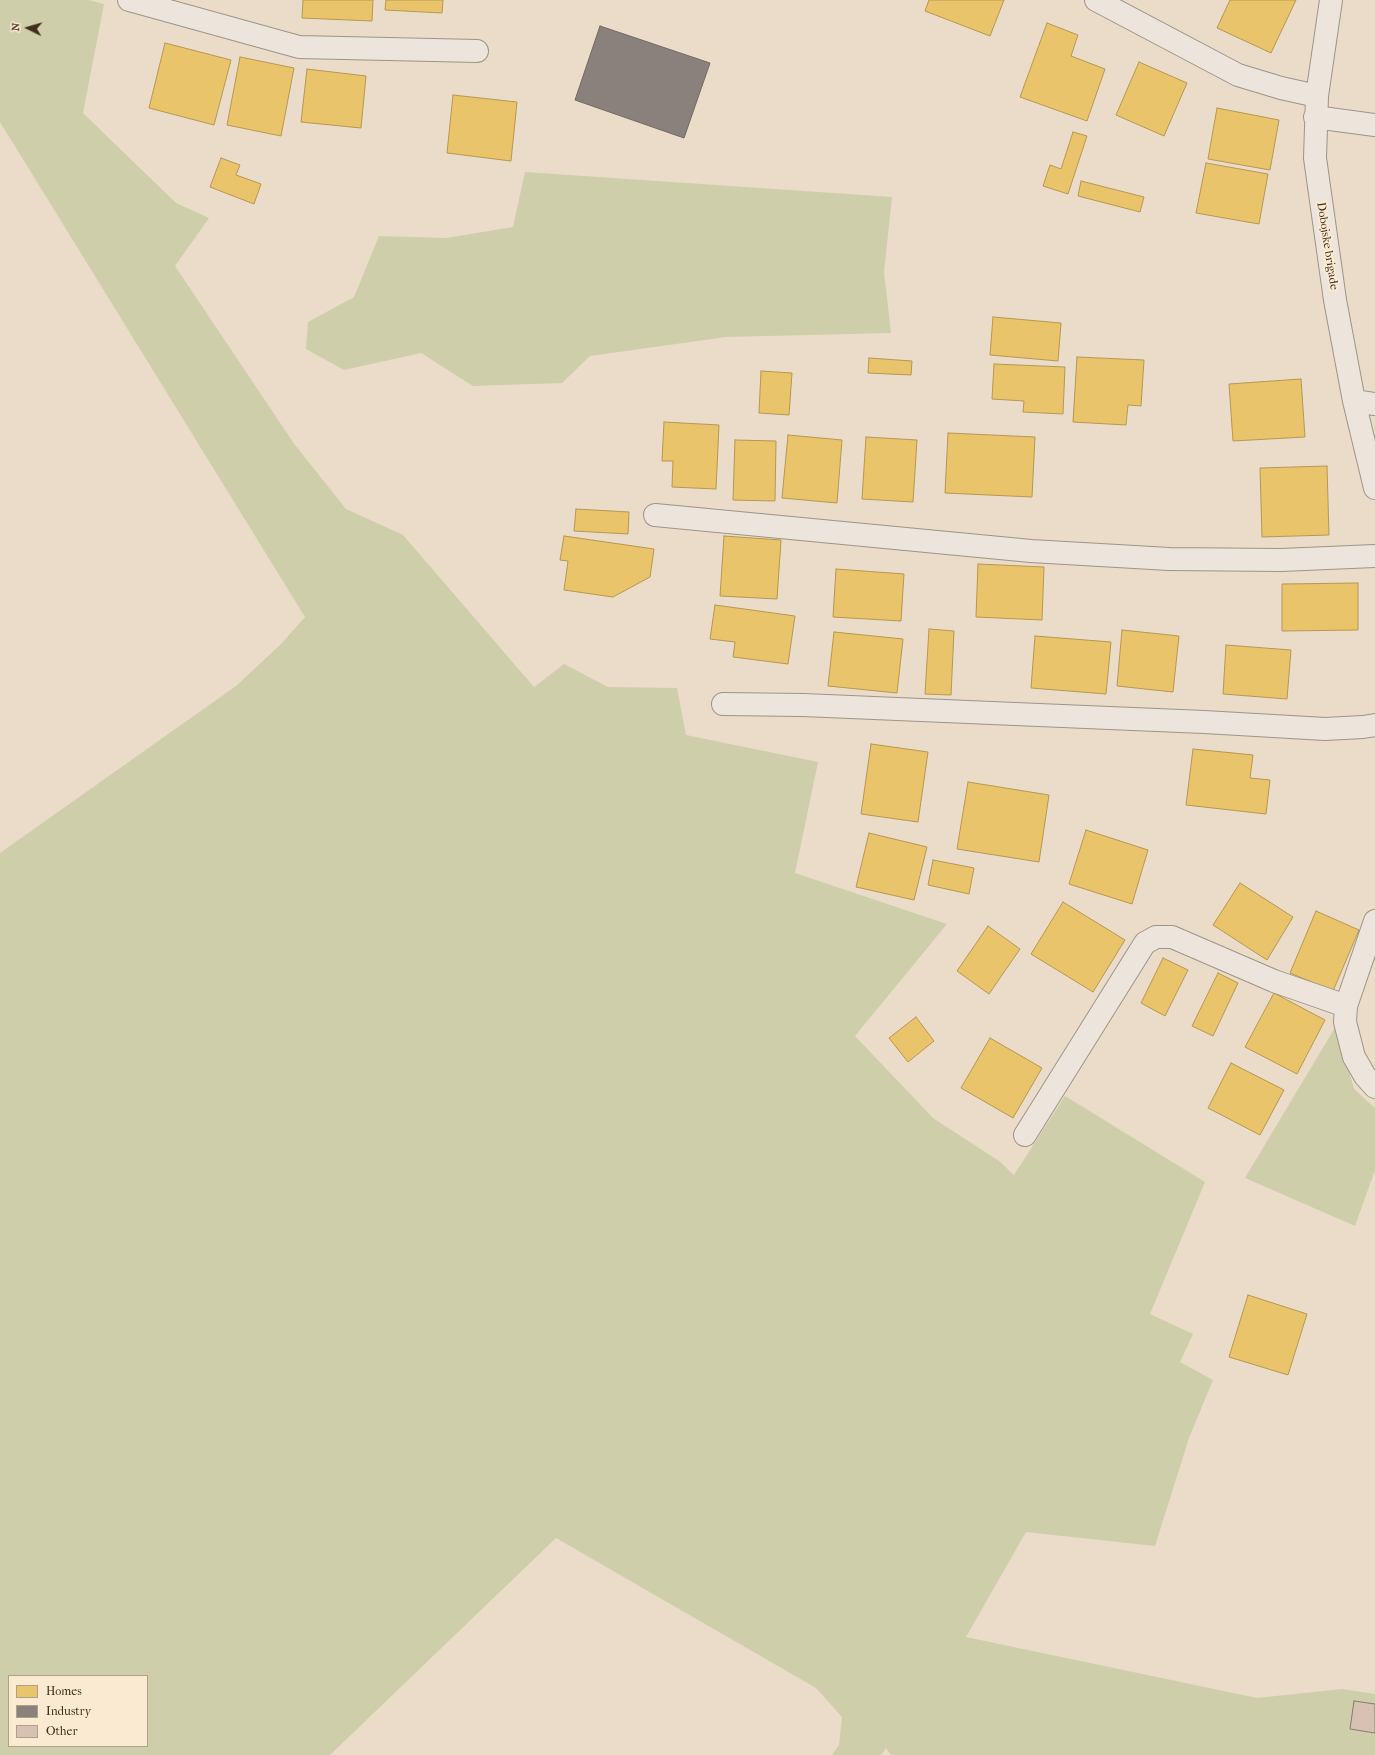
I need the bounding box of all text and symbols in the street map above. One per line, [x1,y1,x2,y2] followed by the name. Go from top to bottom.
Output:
[8,8,48,48] north arrow
[9,22,22,32] text: N
[1313,201,1341,291] street label: Dobojske brigade
[8,1675,148,1747] legend
[46,1684,82,1698] text: Homes
[46,1704,91,1718] text: Industry
[46,1724,78,1738] text: Other

